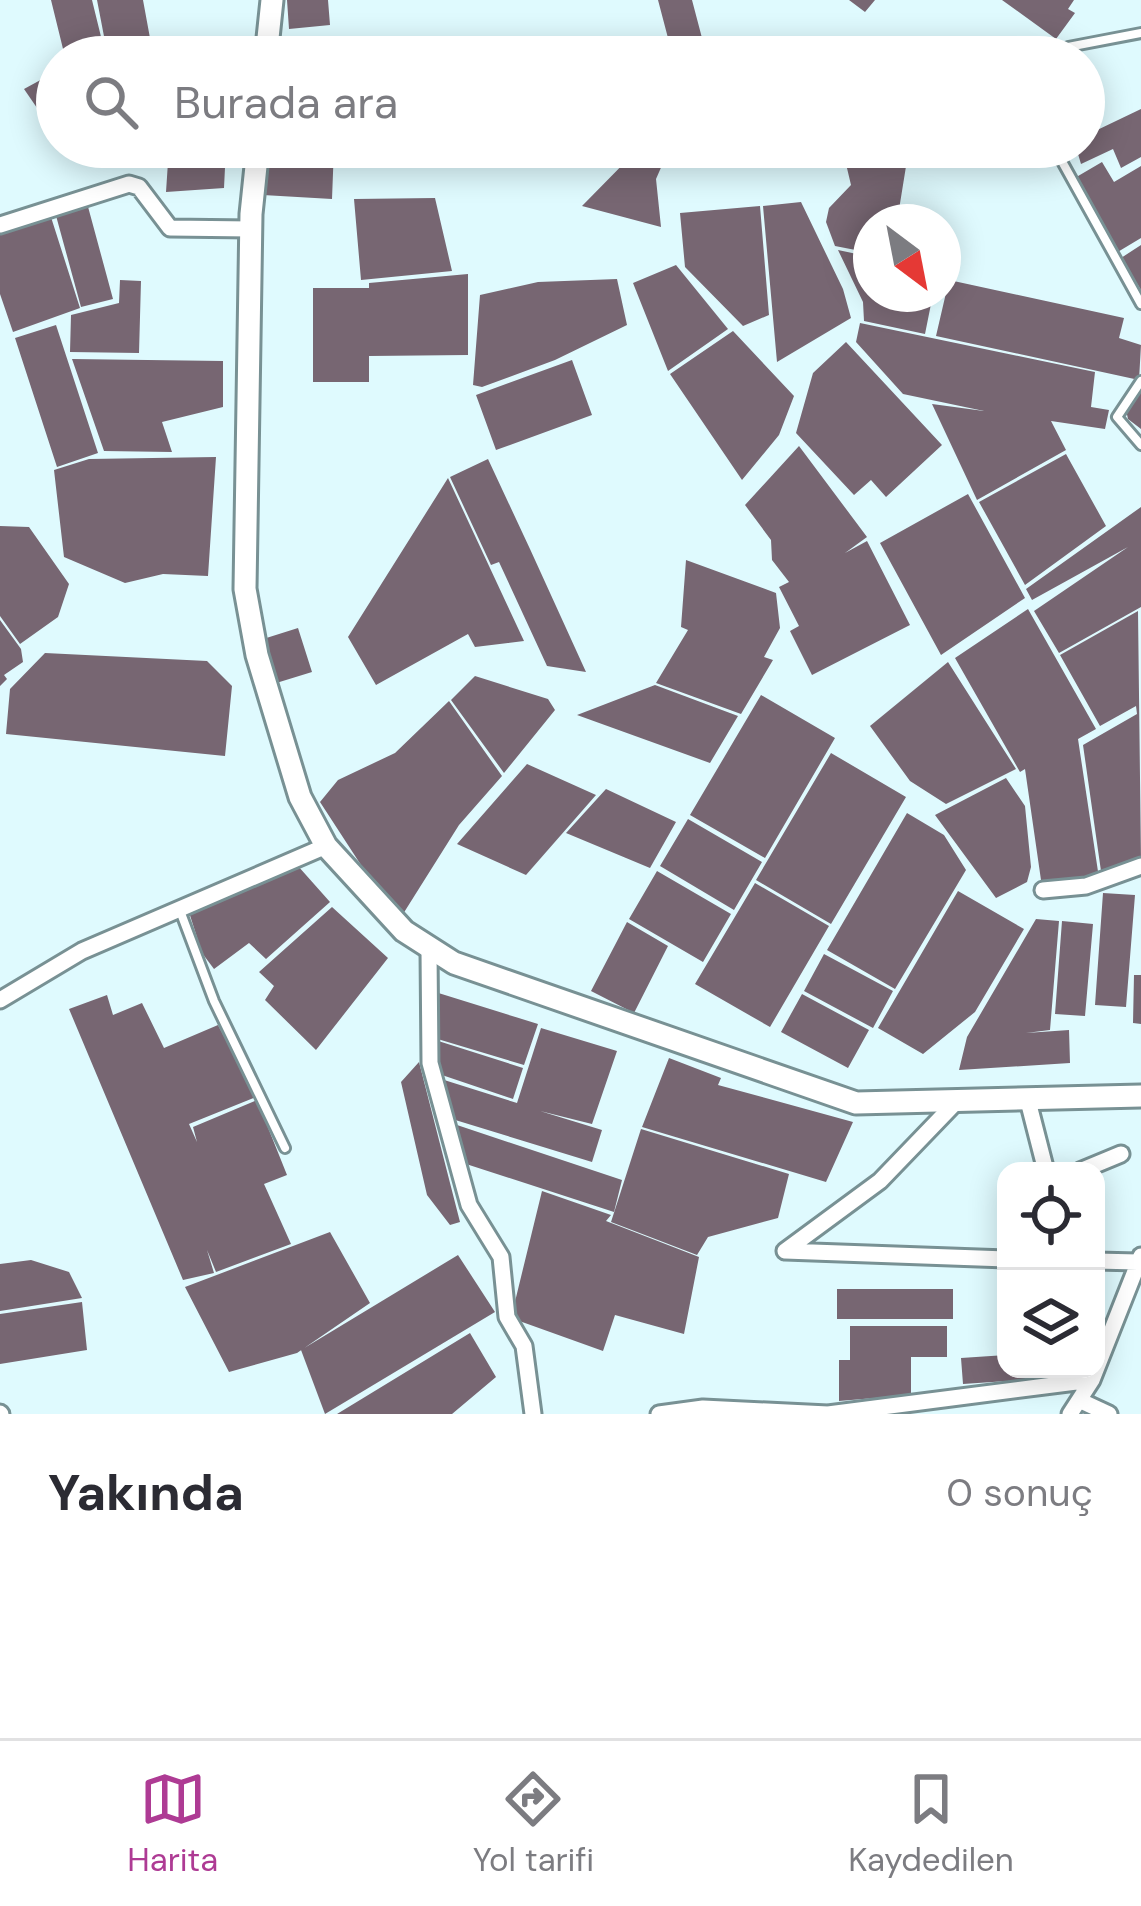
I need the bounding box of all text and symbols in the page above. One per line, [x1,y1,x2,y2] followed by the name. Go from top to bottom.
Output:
[36,36,1105,168] search box
[78,69,144,135] icon: search
[174,73,398,132] text: Burada ara
[853,204,961,312] north arrow
[997,1162,1105,1378] map controls
[997,1162,1105,1270] button: locate
[997,1270,1105,1378] button: layers
[48,1459,244,1526] text: Yakında
[946,1467,1093,1518] text: 0 sonuç
[127,1766,218,1881] tab: Harita
[473,1766,594,1881] tab: Yol tarifi
[848,1766,1014,1881] tab: Kaydedilen

